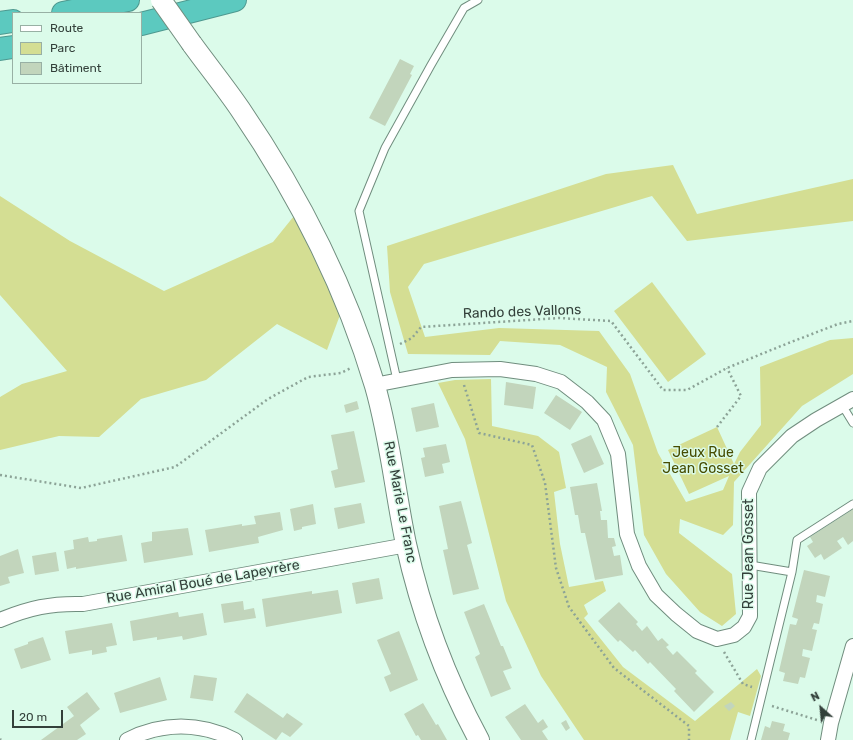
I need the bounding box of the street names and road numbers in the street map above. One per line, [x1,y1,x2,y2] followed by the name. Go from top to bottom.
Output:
[462,302,582,322] street label: Rando des Vallons
[380,440,420,564] street label: Rue Marie Le Franc
[741,499,757,609] street label: Rue Jean Gosset
[105,557,301,607] street label: Rue Amiral Boué de Lapeyrère

